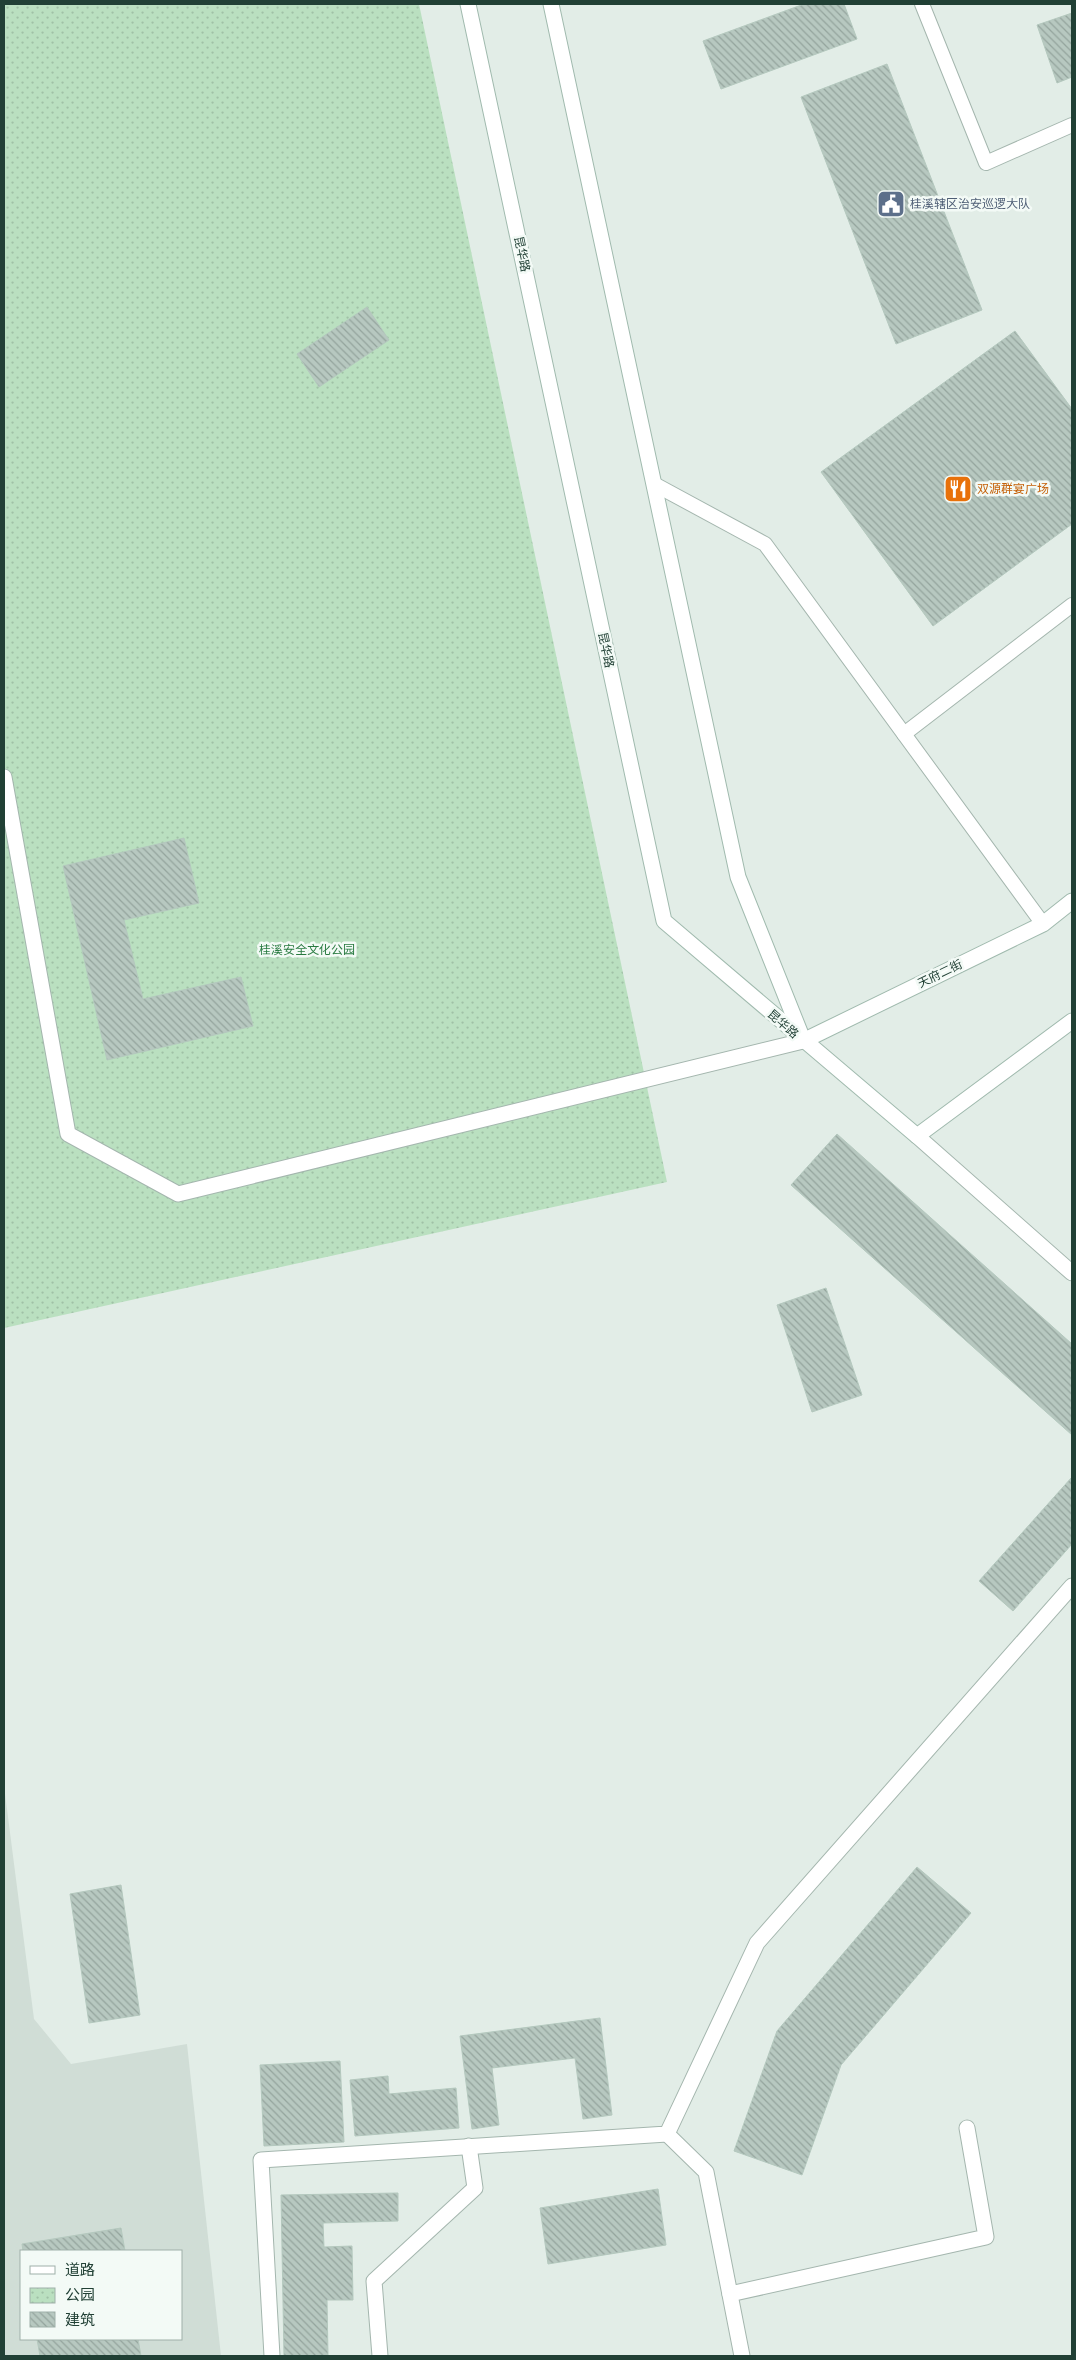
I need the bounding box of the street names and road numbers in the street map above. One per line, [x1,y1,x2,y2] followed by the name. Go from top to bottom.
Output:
[511,235,533,273] street label: 昆华路
[595,631,617,669] street label: 昆华路
[915,957,965,991] street label: 天府二街
[765,1007,801,1041] street label: 昆华路

